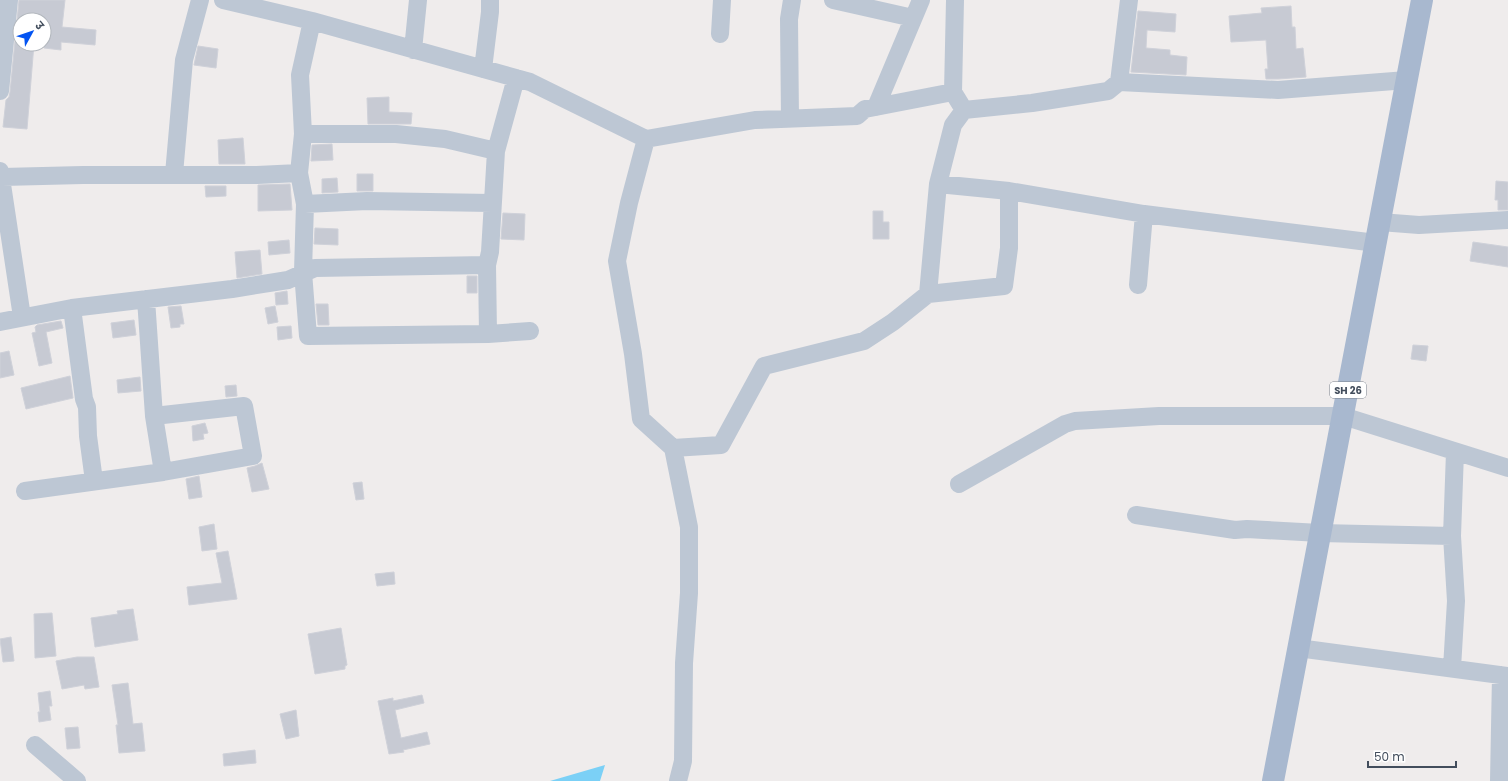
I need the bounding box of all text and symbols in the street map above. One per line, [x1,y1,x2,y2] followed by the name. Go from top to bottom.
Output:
[12,12,52,52] north arrow
[31,17,48,34] text: उ
[1330,382,1366,398] road number: SH 26
[1368,743,1456,769] scale bar
[1374,748,1405,765] text: 50 m

